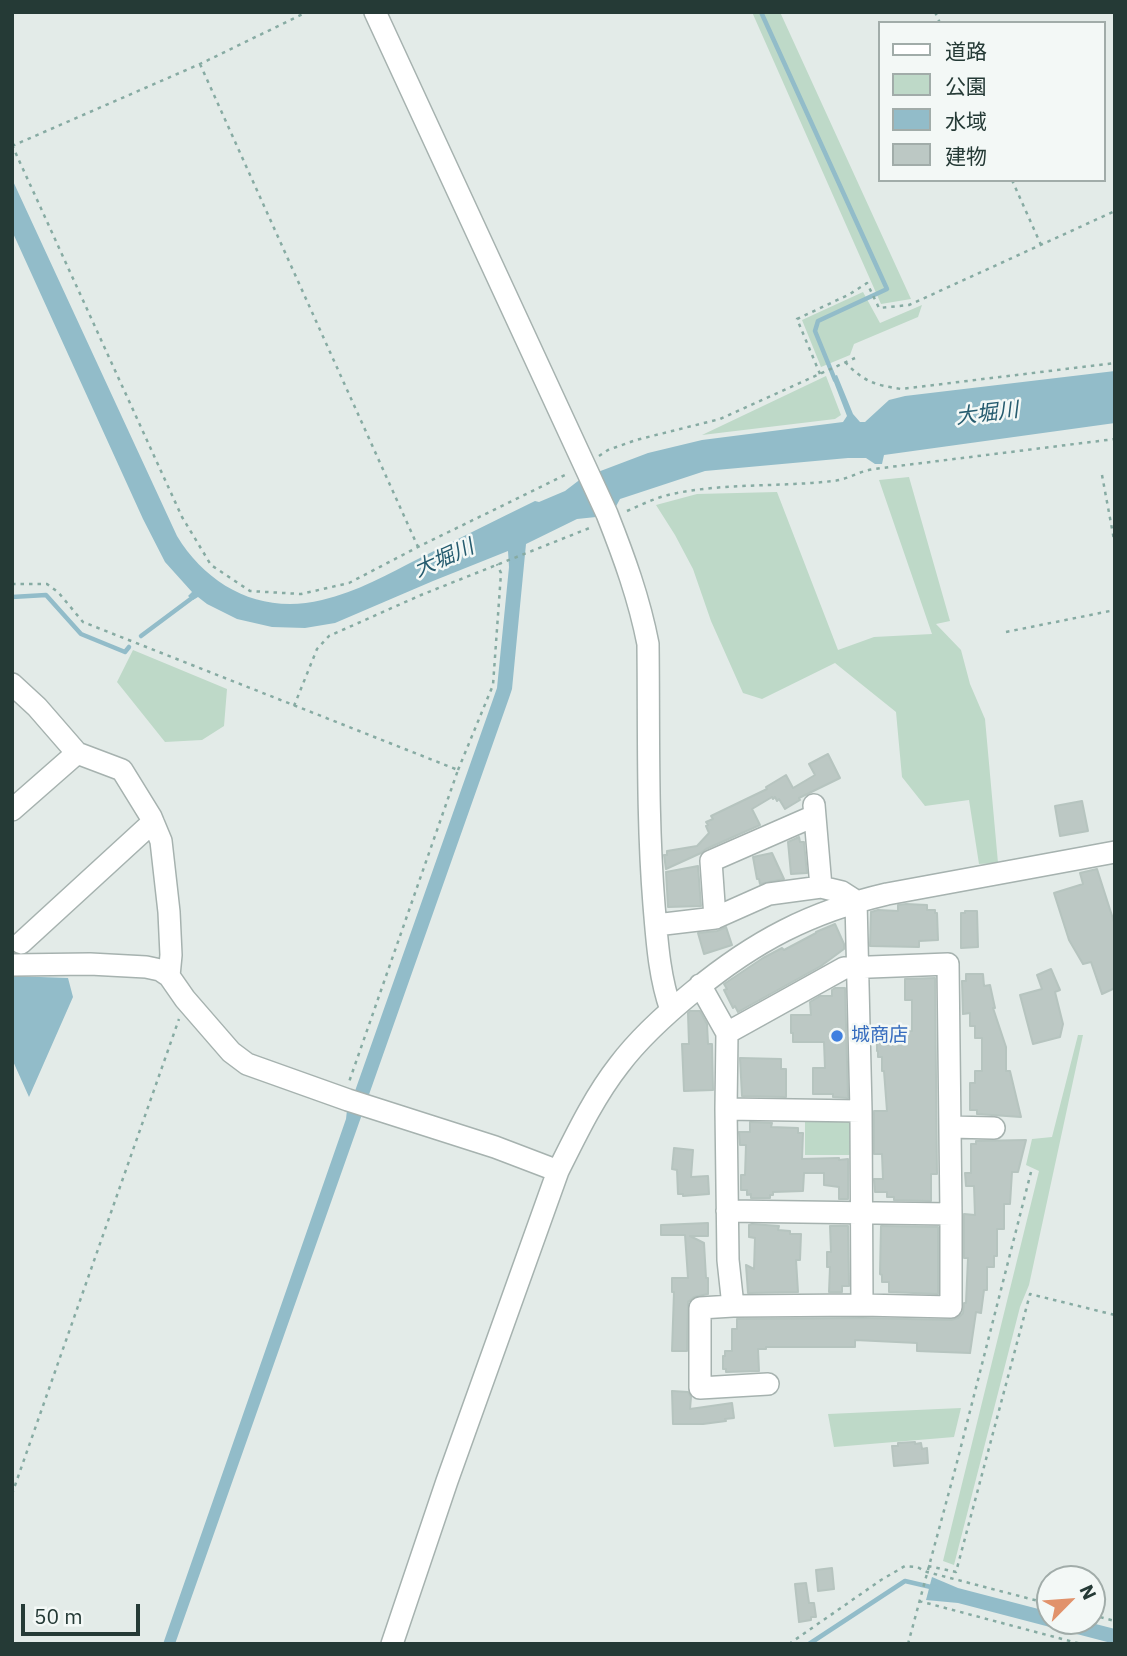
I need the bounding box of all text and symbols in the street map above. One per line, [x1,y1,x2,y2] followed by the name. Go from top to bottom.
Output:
[878,21,1106,182] legend
[945,37,987,65] text: 道路
[945,72,987,100] text: 公園
[945,107,987,135] text: 水域
[945,142,987,170] text: 建物
[954,398,1020,430] water label: 大堀川
[410,535,478,583] water label: 大堀川
[851,1025,908,1047] place label: 城商店
[829,1028,845,1044] marker: 城商店
[1036,1565,1106,1635] north arrow
[1074,1581,1102,1603] text: N
[24,1590,144,1634] scale bar
[34,1602,83,1630] text: 50 m

